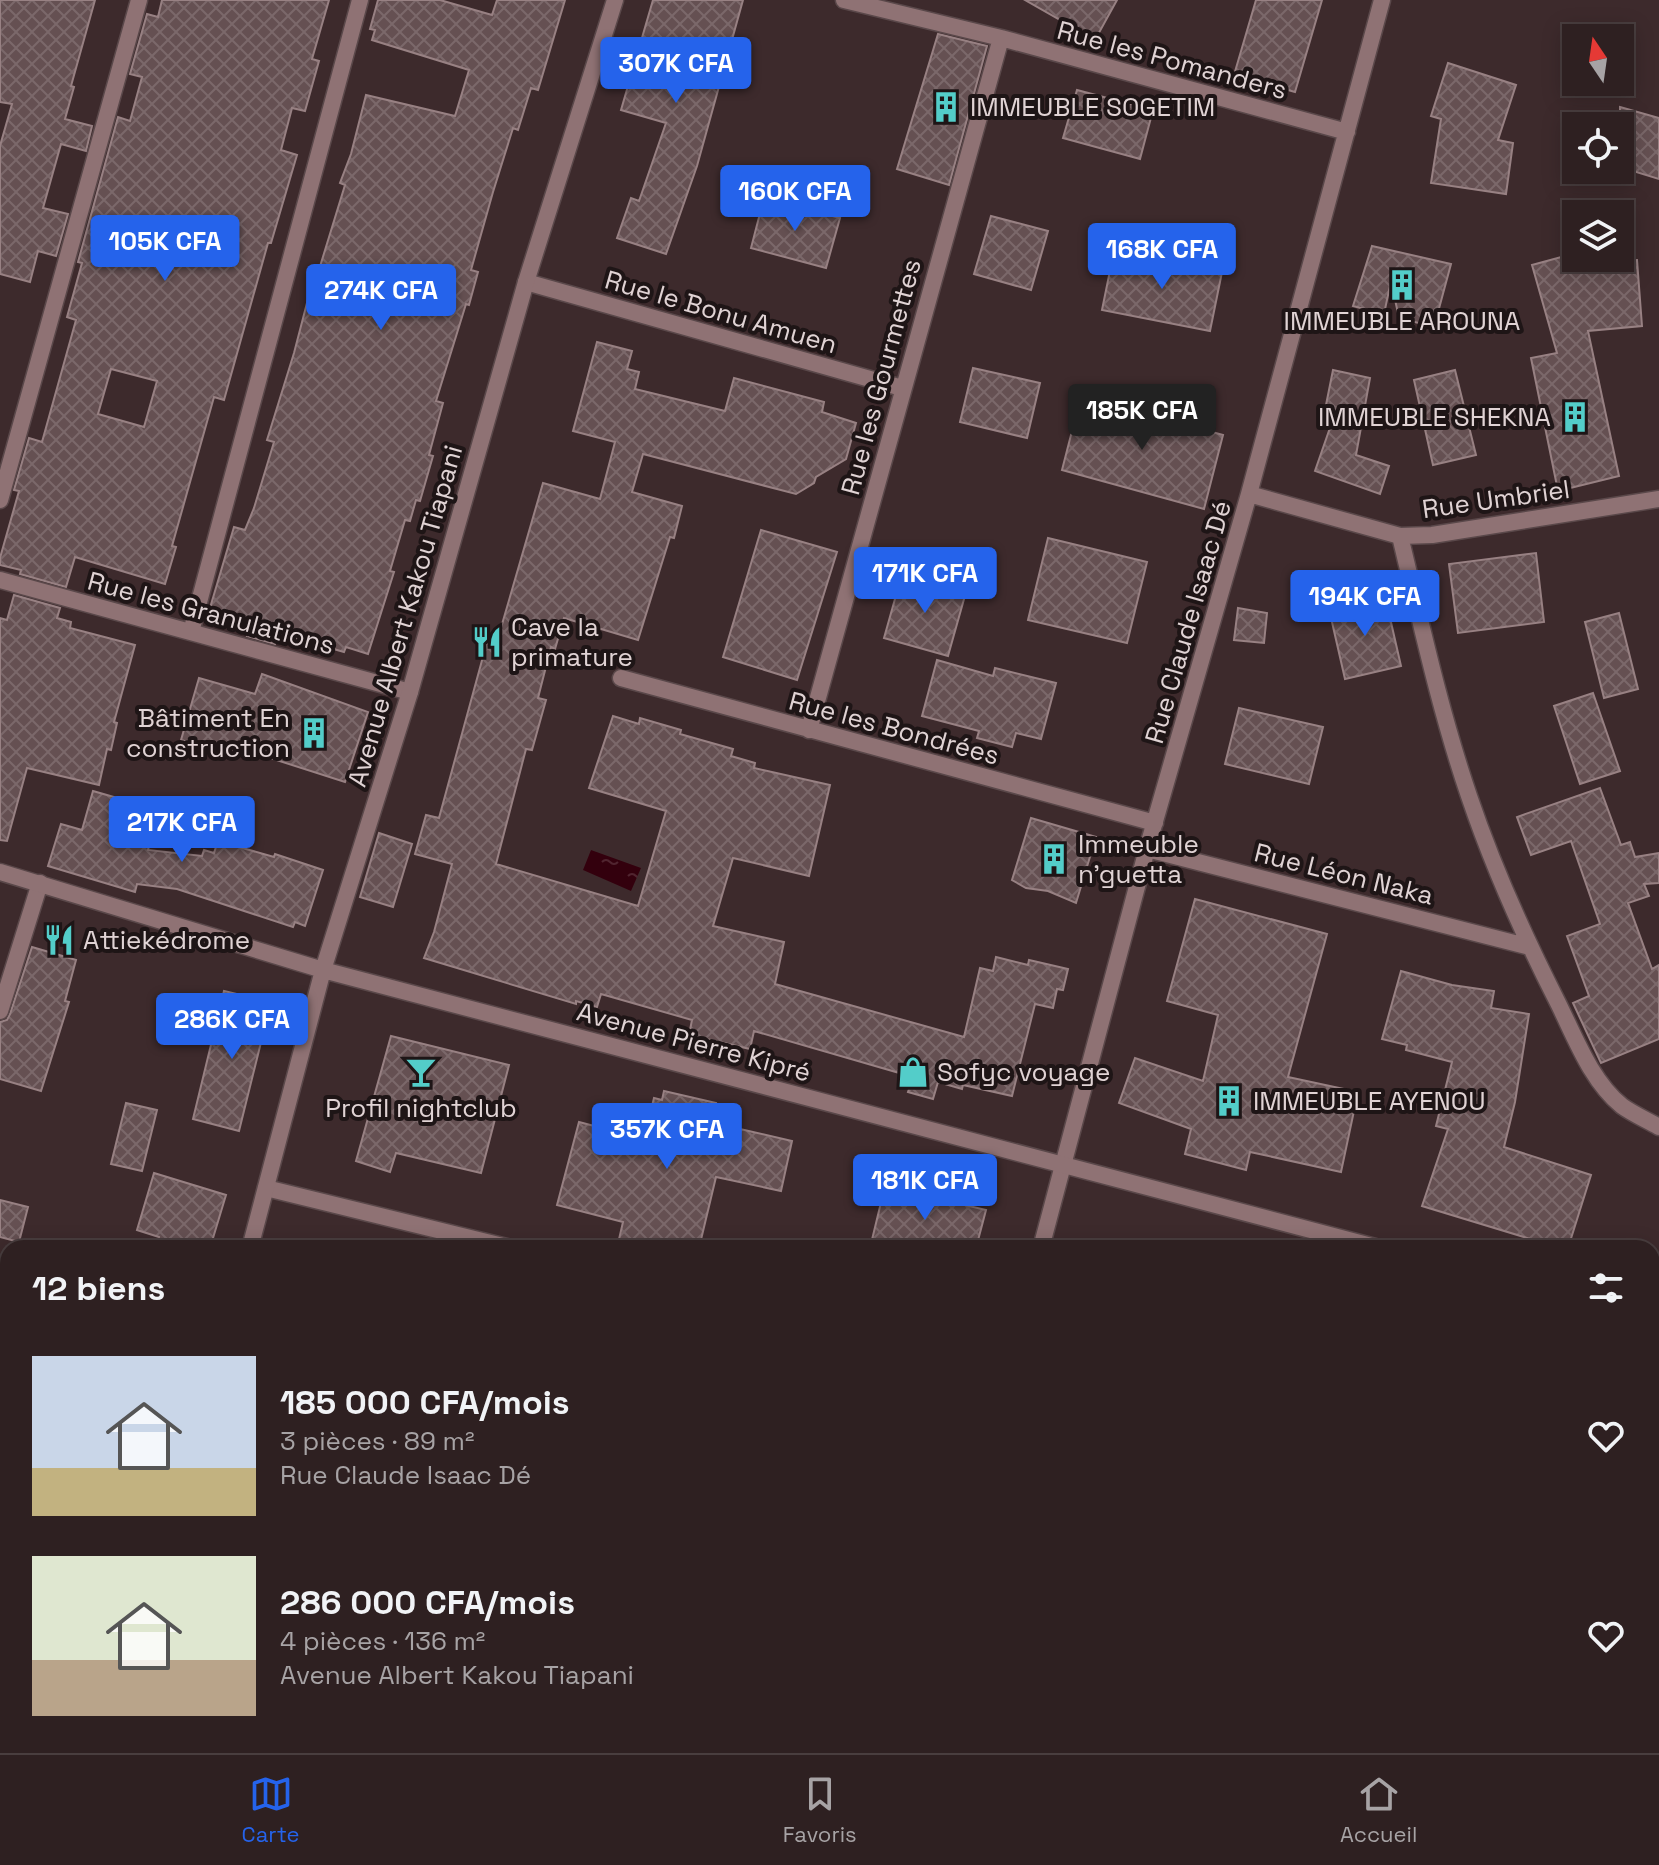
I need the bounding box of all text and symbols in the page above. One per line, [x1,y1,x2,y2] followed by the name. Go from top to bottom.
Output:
[1053,13,1291,107] street label: Rue les Pomanders
[1562,24,1634,96] north arrow
[1562,24,1634,272] map controls
[593,37,759,105] pin: 307K CFA
[618,46,734,80] text: 307K CFA
[929,90,963,124] building icon: IMMEUBLE SOGETIM
[970,90,1215,124] place label: IMMEUBLE SOGETIM
[1562,112,1634,184] button: locate
[712,165,878,233] pin: 160K CFA
[738,174,852,208] text: 160K CFA
[1562,200,1634,272] button: layers
[82,215,248,283] pin: 105K CFA
[1079,223,1245,291] pin: 168K CFA
[108,224,222,258] text: 105K CFA
[1106,232,1218,266] text: 168K CFA
[833,255,929,499] street label: Rue les Gourmettes
[601,263,841,361] street label: Rue le Bonu Amuen
[298,264,464,332] pin: 274K CFA
[1385,268,1419,302] building icon: IMMEUBLE AROUNA
[324,273,438,307] text: 274K CFA
[1284,304,1520,338] place label: IMMEUBLE AROUNA
[1059,384,1225,452] pin: 185K CFA
[1086,393,1198,427] text: 185K CFA
[1318,400,1551,434] place label: IMMEUBLE SHEKNA
[1558,400,1592,434] building icon: IMMEUBLE SHEKNA
[340,441,470,791] street label: Avenue Albert Kakou Tiapani
[1420,472,1572,526] street label: Rue Umbriel
[1137,497,1239,747] street label: Rue Claude Isaac Dé
[842,547,1008,615] pin: 171K CFA
[872,556,978,590] text: 171K CFA
[84,564,338,662] street label: Rue les Granulations
[1282,570,1448,638] pin: 194K CFA
[1308,579,1422,613] text: 194K CFA
[511,610,633,674] place label: Cave la primature
[470,625,504,659] restaurant icon: Cave la primature
[785,684,1003,772] street label: Rue les Bondrées
[126,701,290,765] place label: Bâtiment En construction
[297,716,331,750] building icon: Bâtiment En construction
[99,796,265,864] pin: 217K CFA
[127,805,237,839] text: 217K CFA
[1078,827,1199,891] place label: Immeuble n'guetta
[1251,835,1437,913] street label: Rue Léon Naka
[1037,842,1071,876] building icon: Immeuble n'guetta
[42,923,76,957] restaurant icon: Attiekédrome
[83,923,250,957] place label: Attiekédrome
[149,993,315,1061] pin: 286K CFA
[573,994,815,1090] street label: Avenue Pierre Kipré
[174,1002,290,1036] text: 286K CFA
[404,1055,438,1089] bar icon: Profil nightclub
[896,1055,930,1089] shop icon: Sofyc voyage
[937,1055,1110,1089] place label: Sofyc voyage
[1212,1084,1246,1118] building icon: IMMEUBLE AYENOU
[1253,1084,1486,1118] place label: IMMEUBLE AYENOU
[325,1091,517,1125] place label: Profil nightclub
[584,1103,750,1171] pin: 357K CFA
[610,1112,724,1146] text: 357K CFA
[842,1154,1008,1222] pin: 181K CFA
[871,1163,979,1197] text: 181K CFA
[1584,1266,1628,1310] icon: filters
[32,1267,165,1310] text: 12 biens
[280,1381,570,1424] text: 185 000 CFA/mois
[96,1388,192,1484] icon: home
[1584,1414,1628,1458] icon: heart
[280,1424,474,1458] text: 3 pièces · 89 m²
[280,1458,531,1492] text: Rue Claude Isaac Dé
[280,1581,575,1624] text: 286 000 CFA/mois
[96,1588,192,1684] icon: home
[1584,1614,1628,1658] icon: heart
[280,1624,485,1658] text: 4 pièces · 136 m²
[280,1658,634,1692] text: Avenue Albert Kakou Tiapani
[242,1772,299,1848] tab: Carte
[783,1772,857,1848] tab: Favoris
[1340,1772,1417,1848] tab: Accueil

